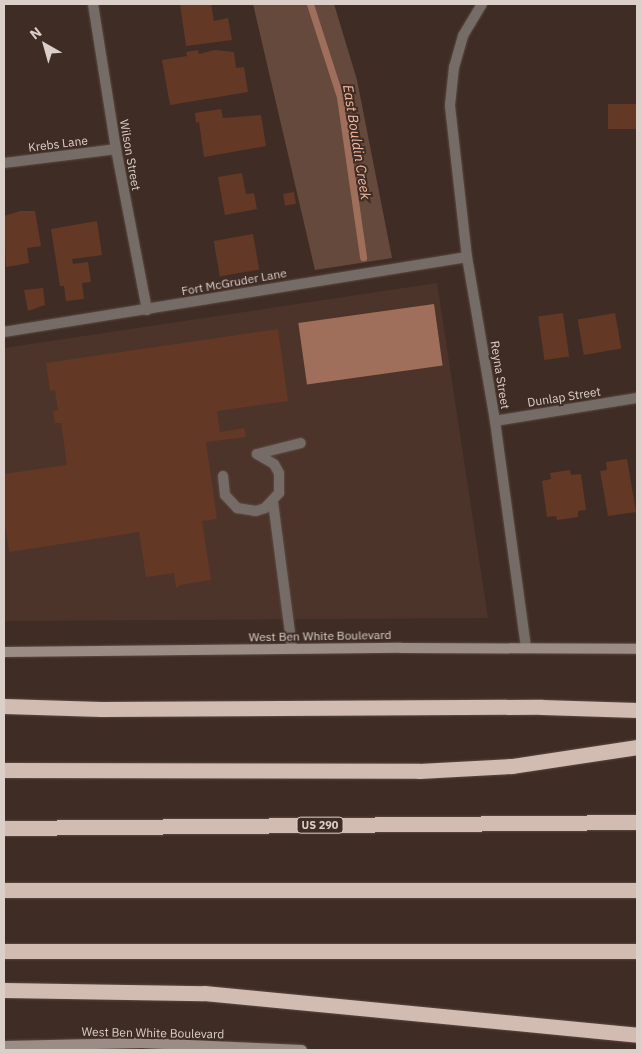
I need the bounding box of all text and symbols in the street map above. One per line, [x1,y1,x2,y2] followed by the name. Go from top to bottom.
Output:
[20,20,70,70] north arrow
[26,23,45,43] text: N
[340,83,374,201] water label: East Bouldin Creek
[117,118,143,192] street label: Wilson Street
[27,133,89,155] street label: Krebs Lane
[180,266,288,298] street label: Fort McGruder Lane
[487,340,513,410] street label: Reyna Street
[526,384,602,410] street label: Dunlap Street
[249,628,391,644] street label: West Ben White Boulevard
[296,816,344,834] road number: US 290
[82,1025,224,1041] street label: West Ben White Boulevard

